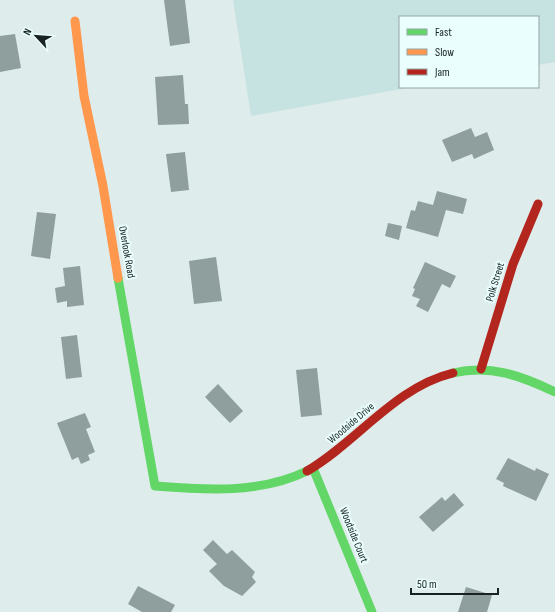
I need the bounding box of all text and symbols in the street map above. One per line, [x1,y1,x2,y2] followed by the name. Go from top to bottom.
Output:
[16,16,56,56] north arrow
[399,16,539,88] legend
[435,25,452,40] text: Fast
[20,26,35,37] text: N
[435,45,454,60] text: Slow
[434,65,450,80] text: Jam
[116,225,138,279] street label: Overlook Road
[483,260,507,303] street label: Polk Street
[325,400,377,446] street label: Woodside Drive
[337,505,371,565] street label: Woodside Court
[411,570,498,596] scale bar
[417,577,437,592] text: 50 m

